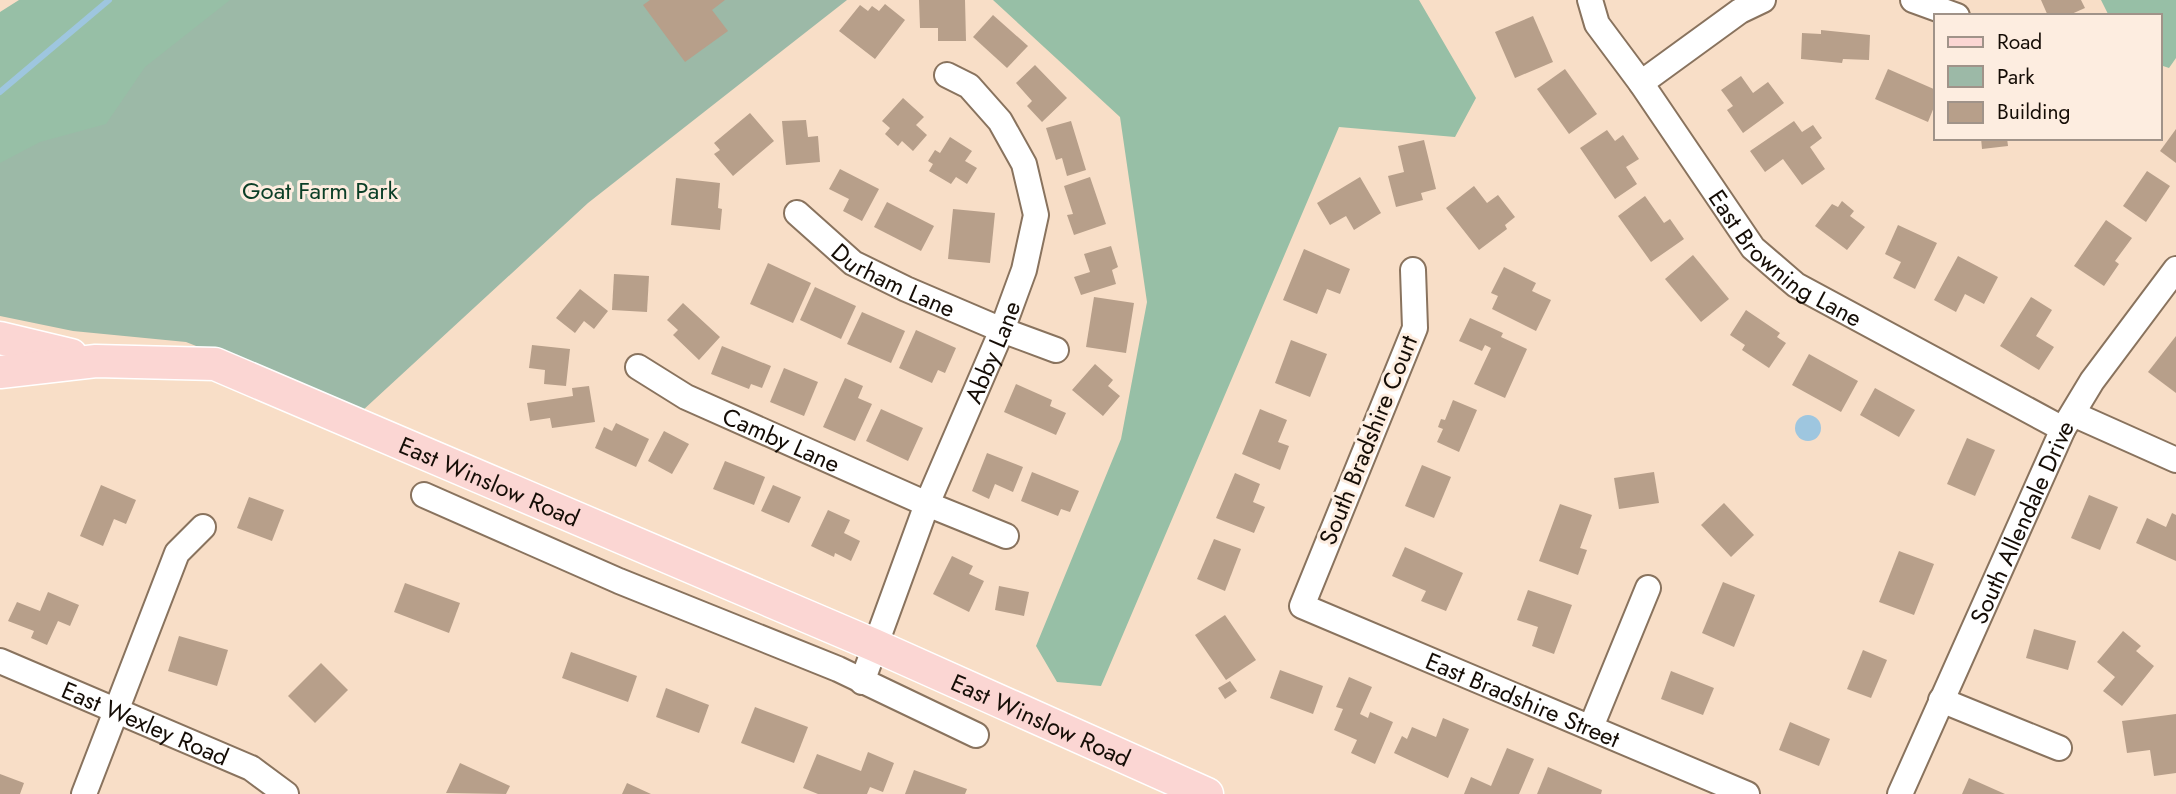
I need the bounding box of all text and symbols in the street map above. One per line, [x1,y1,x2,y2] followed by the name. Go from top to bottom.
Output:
[1934,14,2162,140] legend
[1997,27,2042,57] text: Road
[1997,62,2035,92] text: Park
[1997,97,2070,127] text: Building
[242,173,398,208] park label: Goat Farm Park
[1700,182,1869,335] street label: East Browning Lane
[824,234,961,326] street label: Durham Lane
[955,296,1029,409] street label: Abby Lane
[1310,330,1426,550] street label: South Bradshire Court
[717,398,846,481] street label: Camby Lane
[1961,413,2082,630] street label: South Allendale Drive
[394,427,585,535] street label: East Winslow Road
[1421,643,1626,756] street label: East Bradshire Street
[946,664,1136,775] street label: East Winslow Road
[56,672,234,774] street label: East Wexley Road

